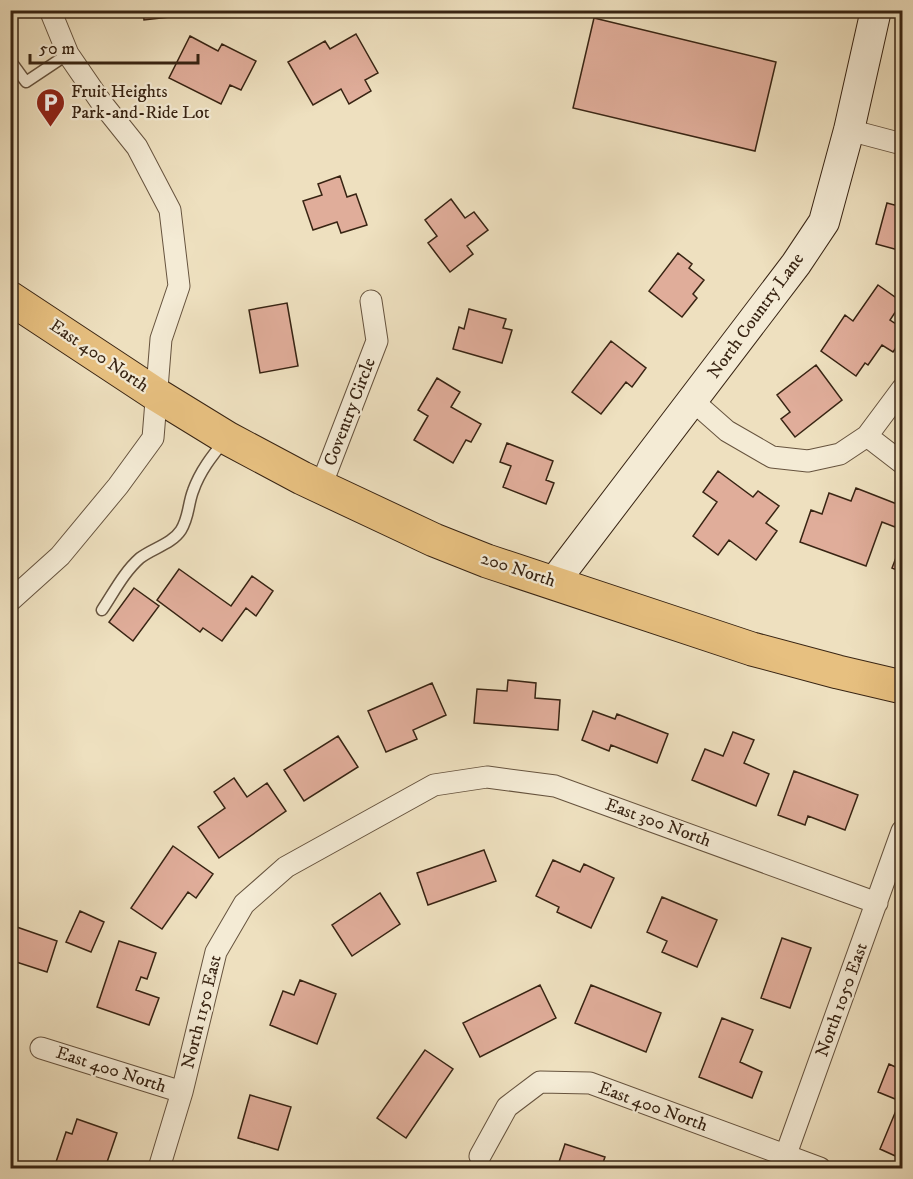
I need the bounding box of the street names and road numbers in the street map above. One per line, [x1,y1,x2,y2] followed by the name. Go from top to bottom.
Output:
[703,249,809,383] street label: North Country Lane
[45,315,153,397] street label: East 400 North
[319,355,381,469] street label: Coventry Circle
[478,548,559,593] street label: 200 North
[602,794,714,853] street label: East 300 North
[811,940,873,1060] street label: North 1050 East
[177,953,227,1071] street label: North 1150 East
[53,1042,169,1098] street label: East 400 North
[595,1077,711,1137] street label: East 400 North

